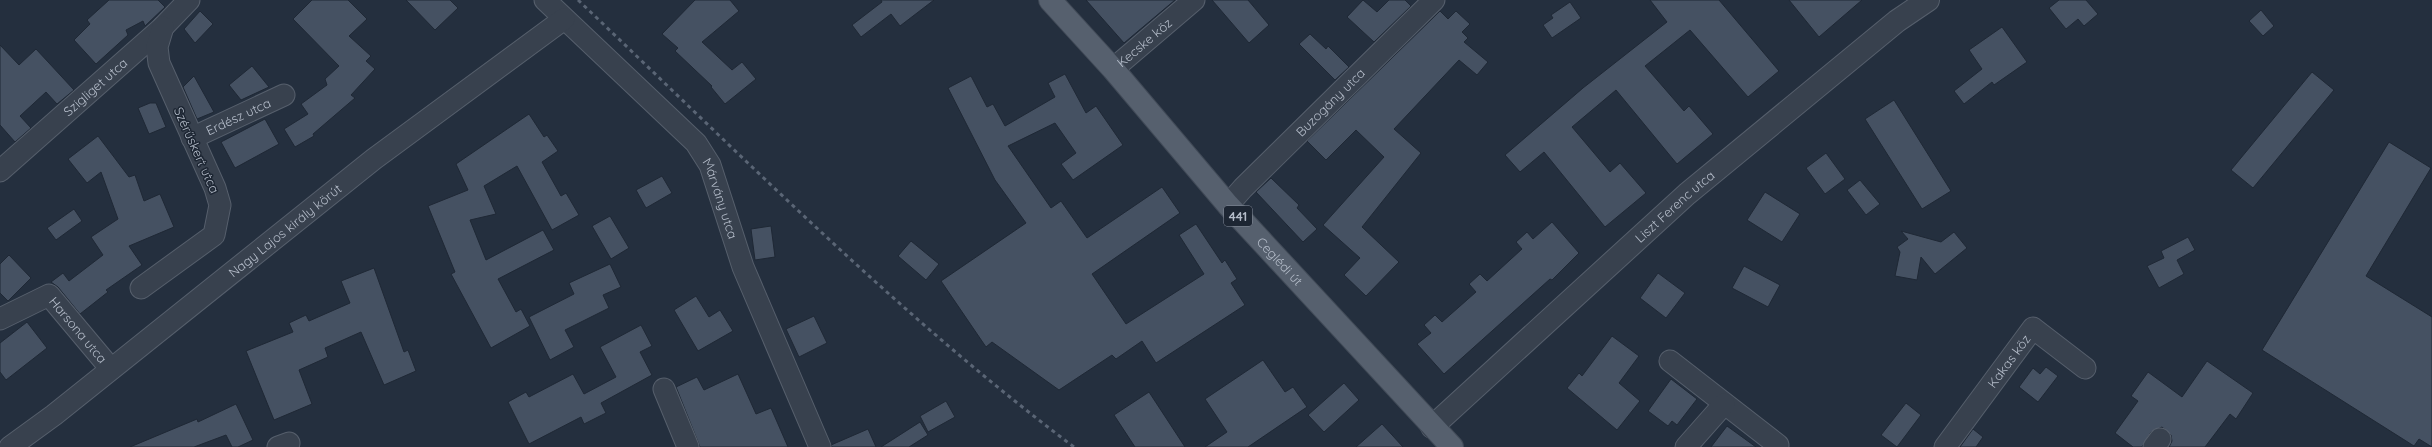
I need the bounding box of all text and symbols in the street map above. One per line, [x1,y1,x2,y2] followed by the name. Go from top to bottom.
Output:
[1113,15,1175,70] street label: Kecske köz
[60,54,130,119] street label: Szigliget utca
[1292,65,1368,140] street label: Buzogány utca
[203,94,273,138] street label: Erdész utca
[171,104,223,196] street label: Szérűskert utca
[700,155,741,241] street label: Márvány utca
[1632,167,1718,246] street label: Liszt Ferenc utca
[225,180,345,280] street label: Nagy Lajos király körút
[1224,206,1252,226] road number: 441
[1254,234,1306,289] street label: Ceglédi út
[46,293,111,366] street label: Harsona utca
[1984,331,2034,391] street label: Kakas köz

